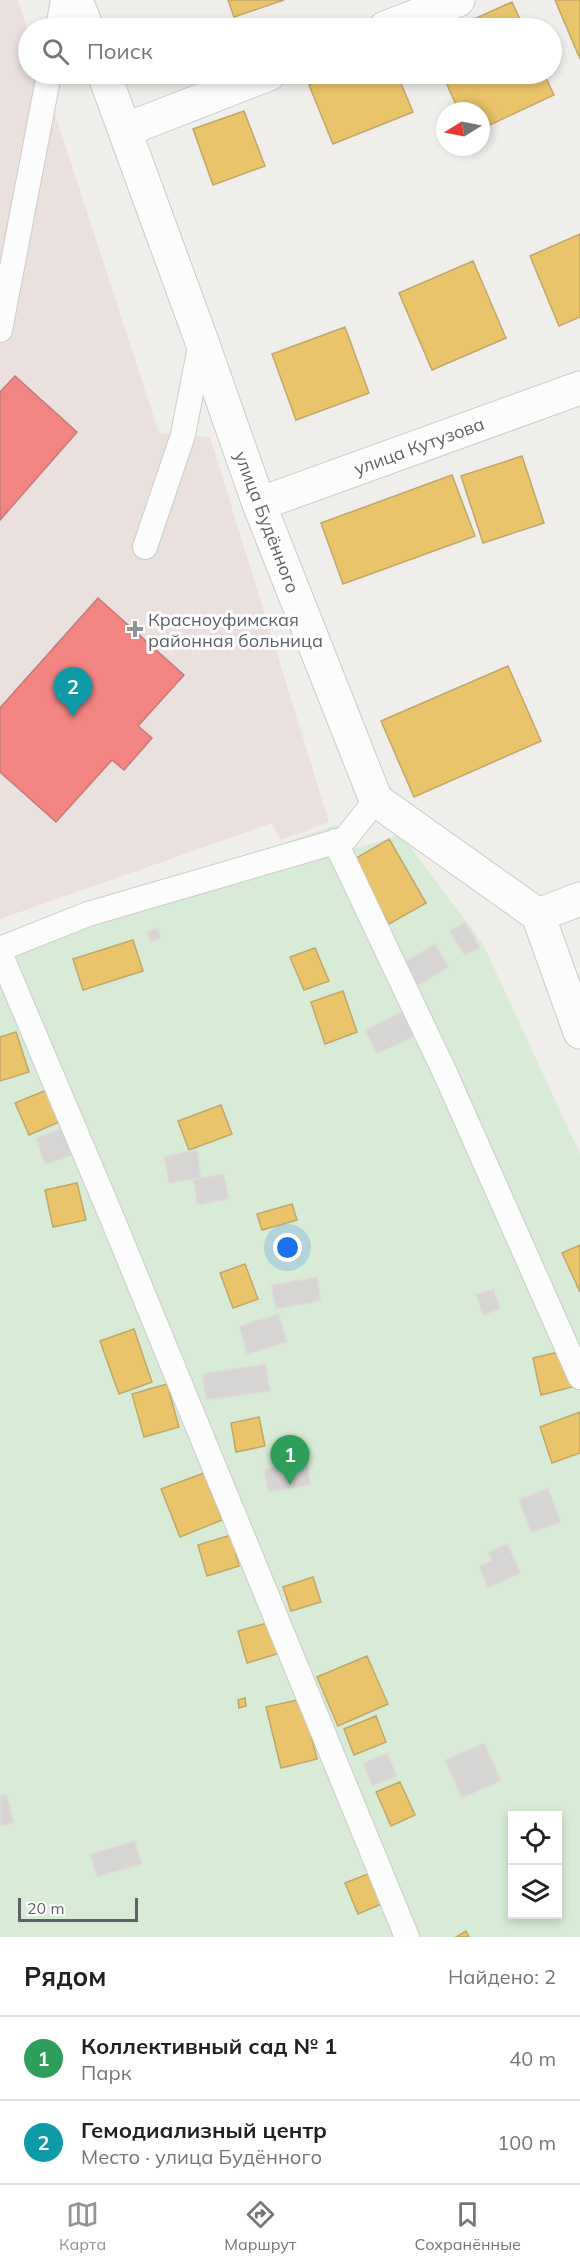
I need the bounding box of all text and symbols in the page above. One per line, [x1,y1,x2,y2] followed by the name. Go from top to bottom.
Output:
[18,18,562,84] search box
[39,35,72,68] icon: search
[87,37,153,65] text: Поиск
[436,102,490,156] north arrow
[351,412,487,480] street label: улица Кутузова
[229,448,305,596] street label: улица Будённого
[148,608,323,652] place label: Красноуфимская районная больница
[126,620,144,638] marker: Красноуфимская районная больница
[54,668,92,717] pin: 2
[273,1233,302,1262] your location
[270,1436,310,1485] pin: 1
[508,1811,562,1919] map controls
[508,1811,562,1865] button: locate
[508,1865,562,1919] button: layers
[18,1895,138,1922] scale bar
[27,1898,64,1918] text: 20 m
[24,1960,107,1993] text: Рядом
[448,1964,556,1989] text: Найдено: 2
[81,2032,337,2060] text: Коллективный сад № 1
[38,2046,50,2071] text: 1
[509,2046,556,2071] text: 40 m
[81,2060,131,2085] text: Парк
[81,2116,327,2144] text: Гемодиализный центр
[38,2130,50,2155] text: 2
[497,2130,556,2155] text: 100 m
[81,2144,322,2169] text: Место · улица Будённого
[59,2198,106,2254] tab: Карта
[224,2198,296,2254] tab: Маршрут
[414,2198,521,2254] tab: Сохранённые

